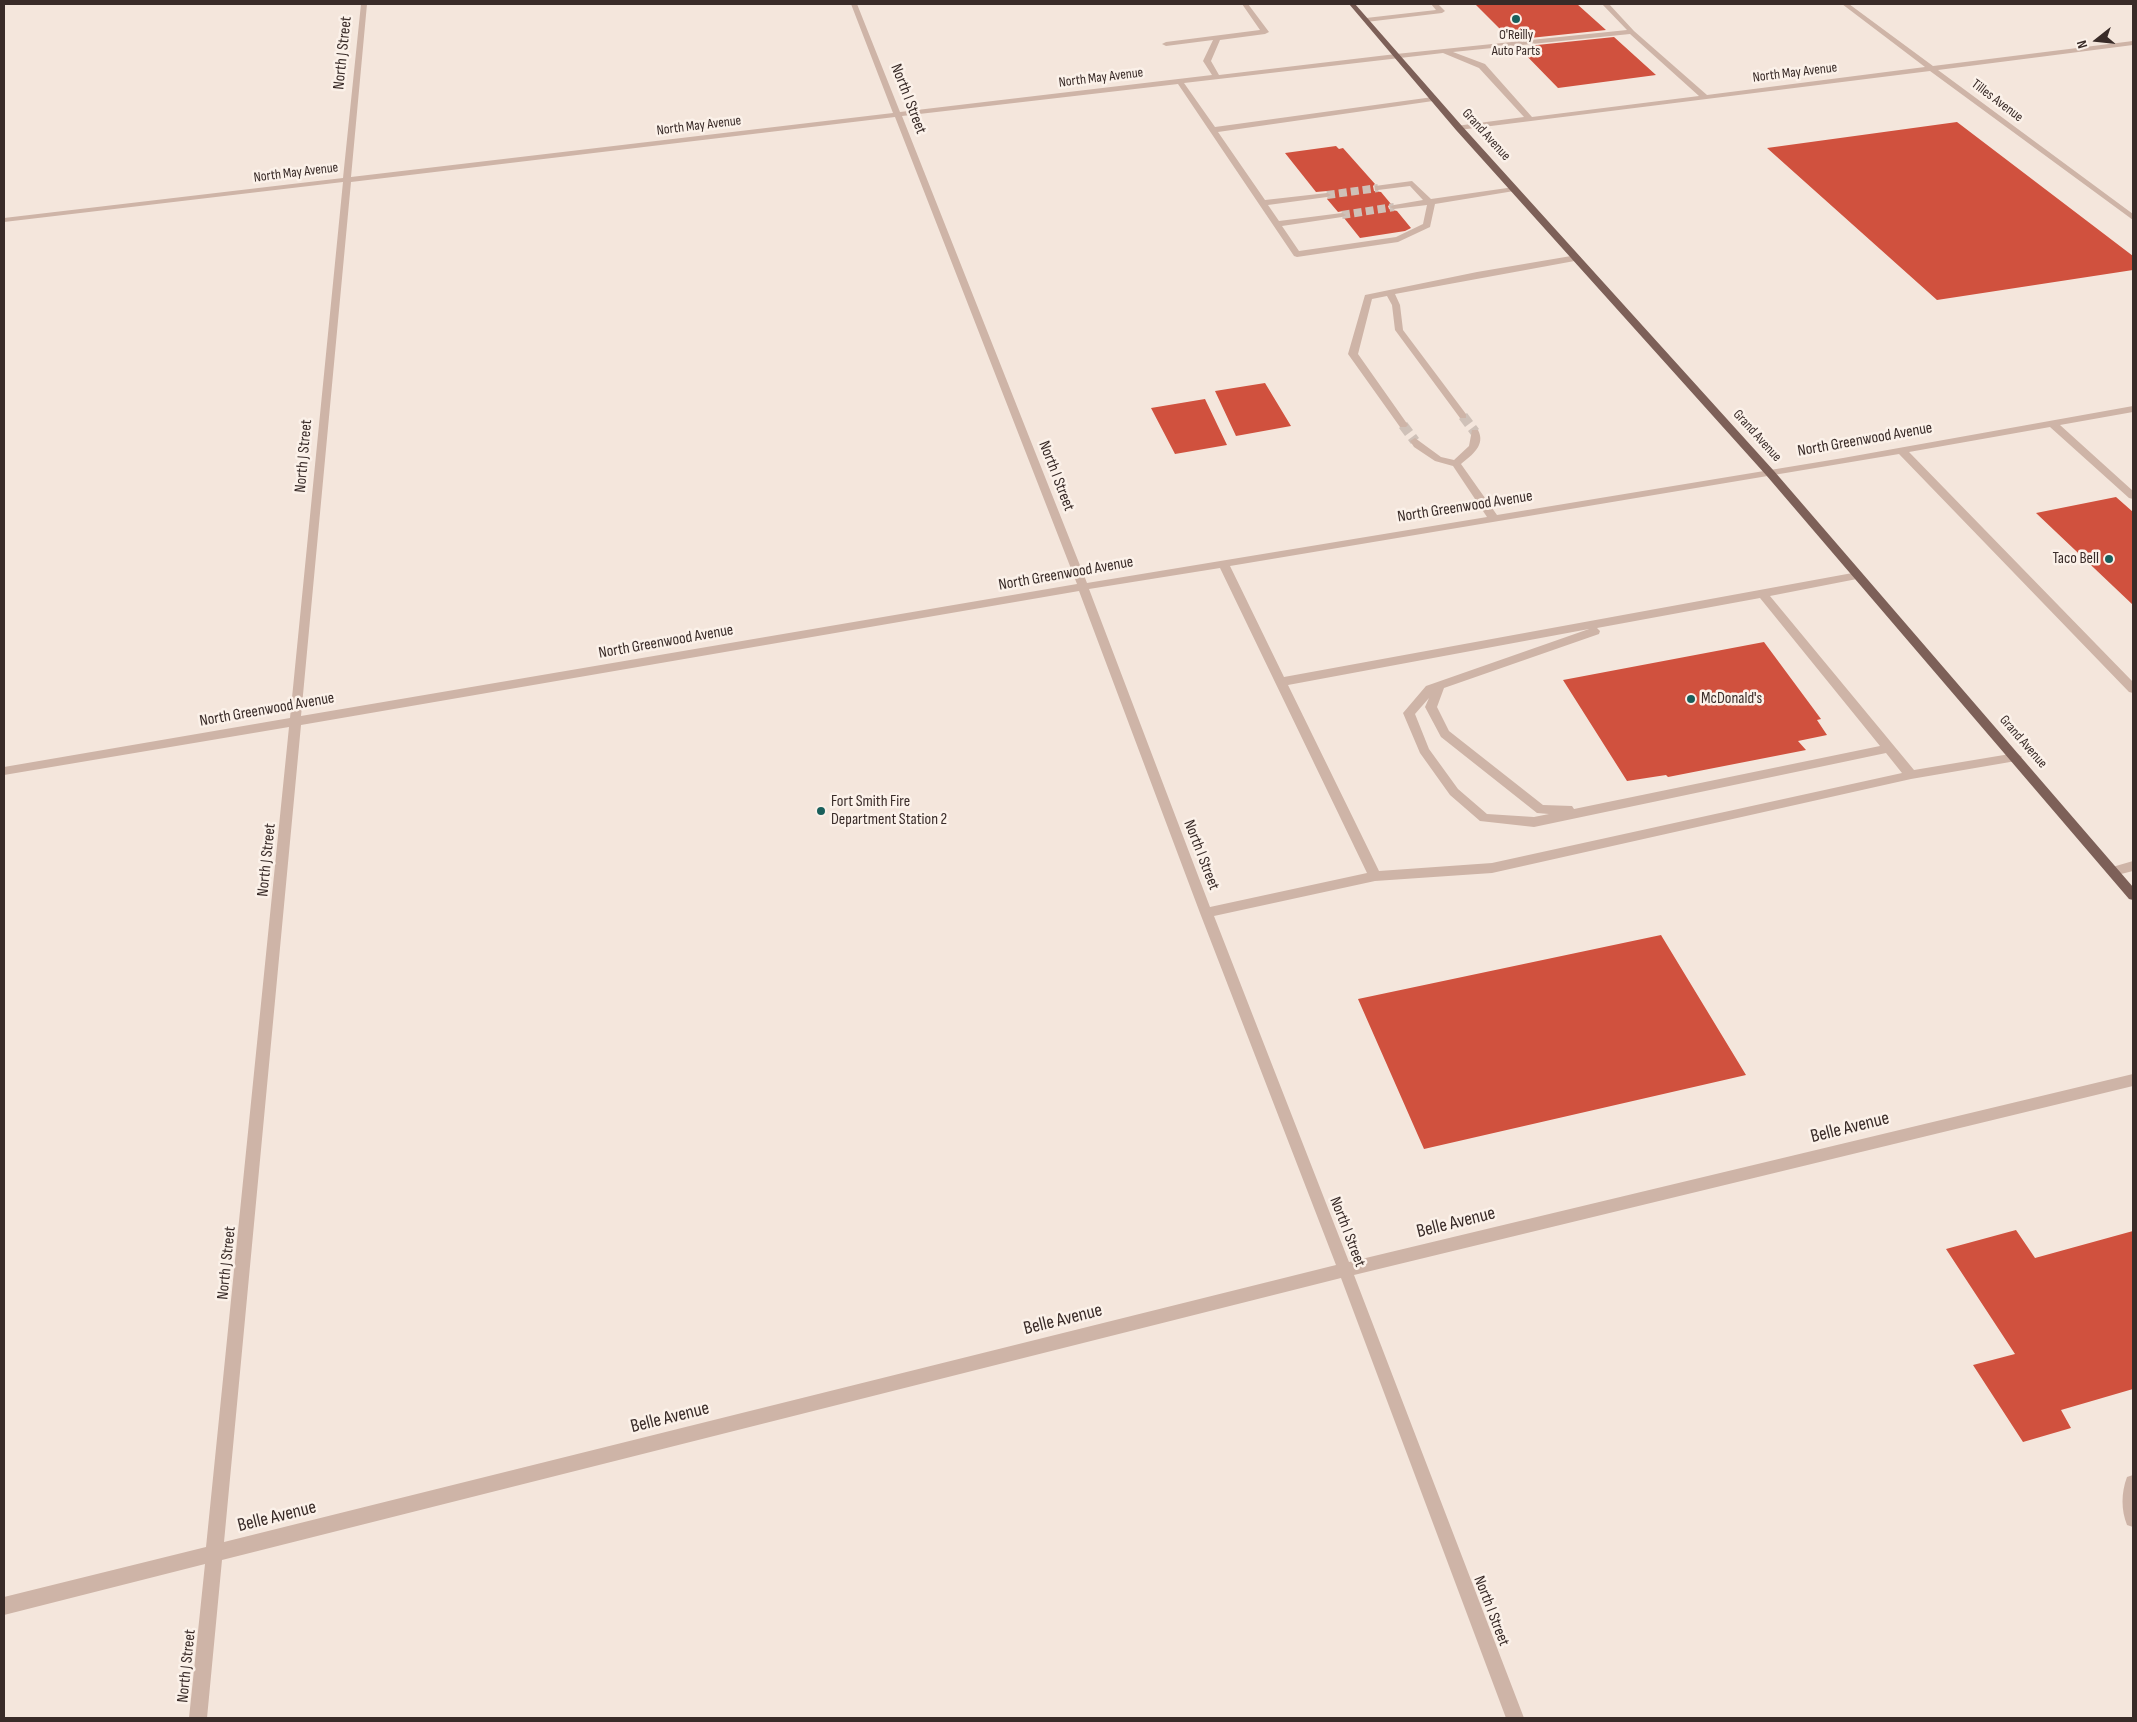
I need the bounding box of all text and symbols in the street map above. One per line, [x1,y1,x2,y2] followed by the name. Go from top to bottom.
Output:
[1510,13,1522,25] marker: O'Reilly Auto Parts
[330,15,356,91] street label: North J Street
[2072,15,2122,65] north arrow
[1492,27,1540,59] place label: O'Reilly Auto Parts
[2073,38,2091,50] text: N
[1752,59,1838,87] street label: North May Avenue
[886,61,930,137] street label: North I Street
[1058,64,1144,92] street label: North May Avenue
[1968,76,2026,126] street label: Tilles Avenue
[1458,105,1514,165] street label: Grand Avenue
[656,112,742,140] street label: North May Avenue
[253,159,339,187] street label: North May Avenue
[1729,406,1785,466] street label: Grand Avenue
[291,419,317,493] street label: North J Street
[1796,419,1934,461] street label: North Greenwood Avenue
[1034,438,1078,514] street label: North I Street
[1396,487,1534,527] street label: North Greenwood Avenue
[2052,549,2099,569] place label: Taco Bell
[997,553,1135,595] street label: North Greenwood Avenue
[2103,553,2115,565] marker: Taco Bell
[597,621,735,663] street label: North Greenwood Avenue
[198,689,336,731] street label: North Greenwood Avenue
[1701,689,1762,709] place label: McDonald's
[1685,693,1697,705] marker: McDonald's
[1996,712,2050,772] street label: Grand Avenue
[831,792,947,830] place label: Fort Smith Fire Department Station 2
[815,805,827,817] marker: Fort Smith Fire Department Station 2
[1179,817,1223,893] street label: North I Street
[254,822,280,898] street label: North J Street
[1808,1107,1892,1149] street label: Belle Avenue
[1325,1194,1369,1270] street label: North I Street
[1414,1202,1498,1244] street label: Belle Avenue
[214,1225,240,1301] street label: North J Street
[1021,1299,1105,1341] street label: Belle Avenue
[628,1397,712,1439] street label: Belle Avenue
[235,1496,319,1538] street label: Belle Avenue
[1469,1573,1513,1649] street label: North I Street
[174,1628,200,1704] street label: North J Street

